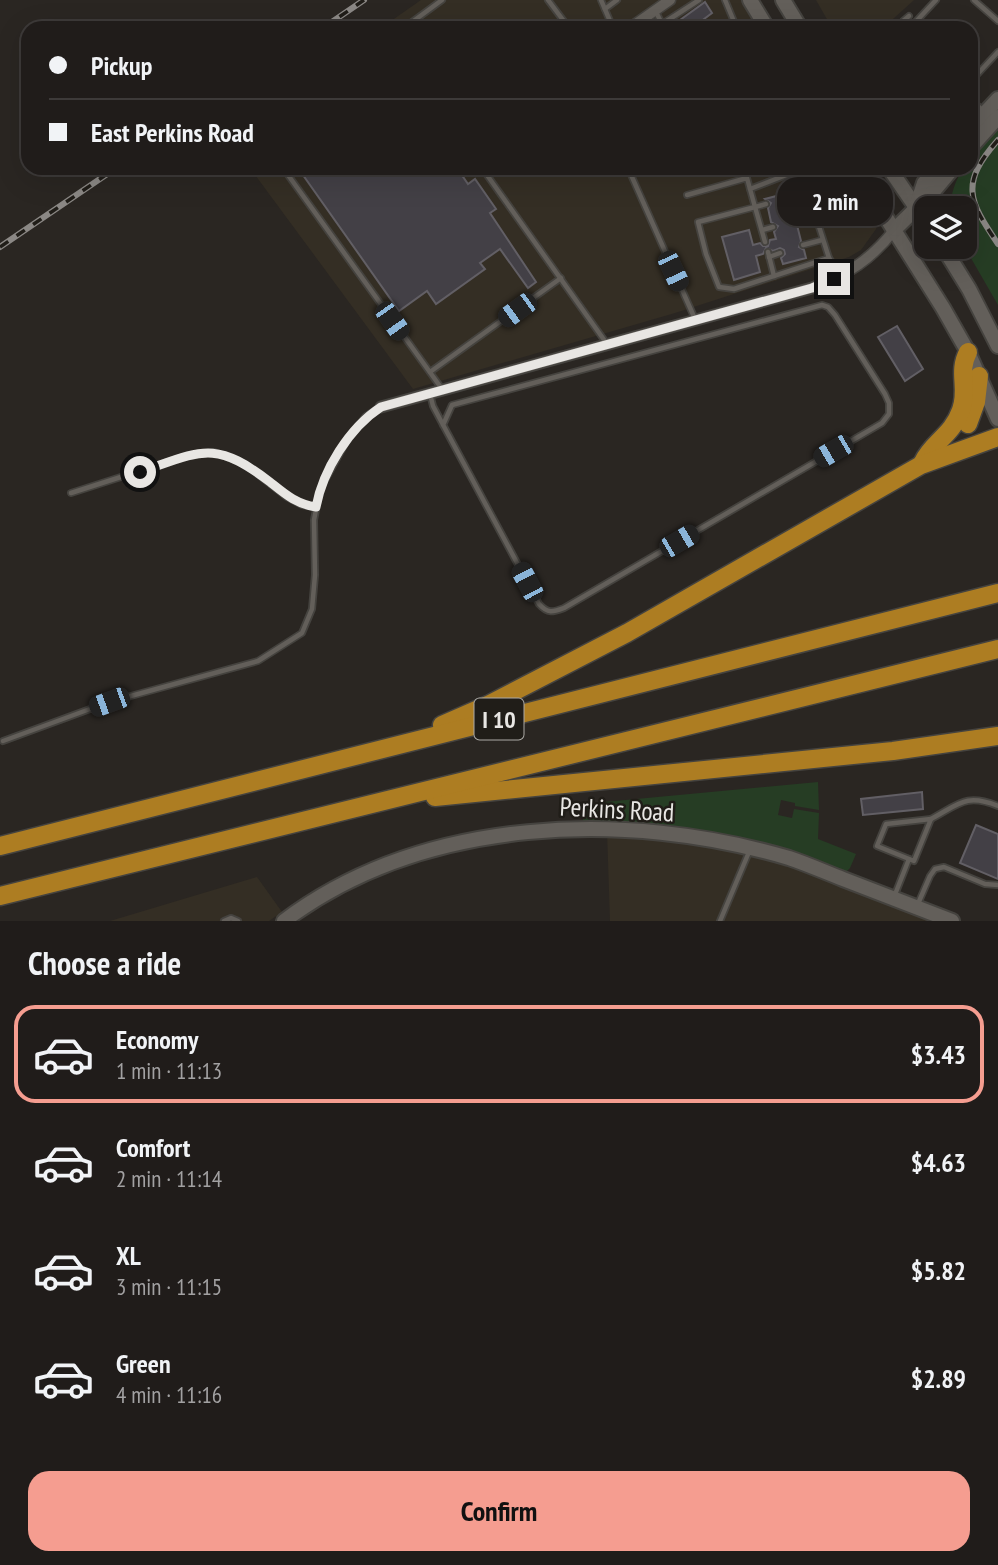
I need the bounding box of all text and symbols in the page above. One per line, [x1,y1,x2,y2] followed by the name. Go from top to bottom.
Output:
[91,49,152,82] text: Pickup
[91,116,254,149] text: East Perkins Road
[776,177,892,226] callout: 2 min
[812,187,858,216] text: 2 min
[914,196,977,259] map controls
[914,196,977,259] button: layers
[655,248,692,294] car
[818,263,850,295] route end
[494,289,541,331] car
[372,298,413,344] car
[810,431,857,471] car
[124,456,156,488] route start
[656,521,703,561] car
[508,559,547,605] car
[86,685,133,719] car
[475,698,524,740] road number: I 10
[559,790,675,828] street label: Perkins Road
[28,942,181,984] text: Choose a ride
[32,1023,95,1086] icon: car
[116,1023,198,1056] text: Economy
[911,1038,966,1071] text: $3.43
[116,1056,222,1085] text: 1 min · 11:13
[32,1131,95,1194] icon: car
[116,1131,190,1164] text: Comfort
[911,1146,966,1179] text: $4.63
[116,1164,222,1193] text: 2 min · 11:14
[32,1239,95,1302] icon: car
[116,1239,141,1272] text: XL
[911,1254,966,1287] text: $5.82
[116,1272,222,1301] text: 3 min · 11:15
[32,1347,95,1410] icon: car
[116,1347,171,1380] text: Green
[911,1362,966,1395] text: $2.89
[116,1380,222,1409] text: 4 min · 11:16
[28,1471,970,1551] button: Confirm

